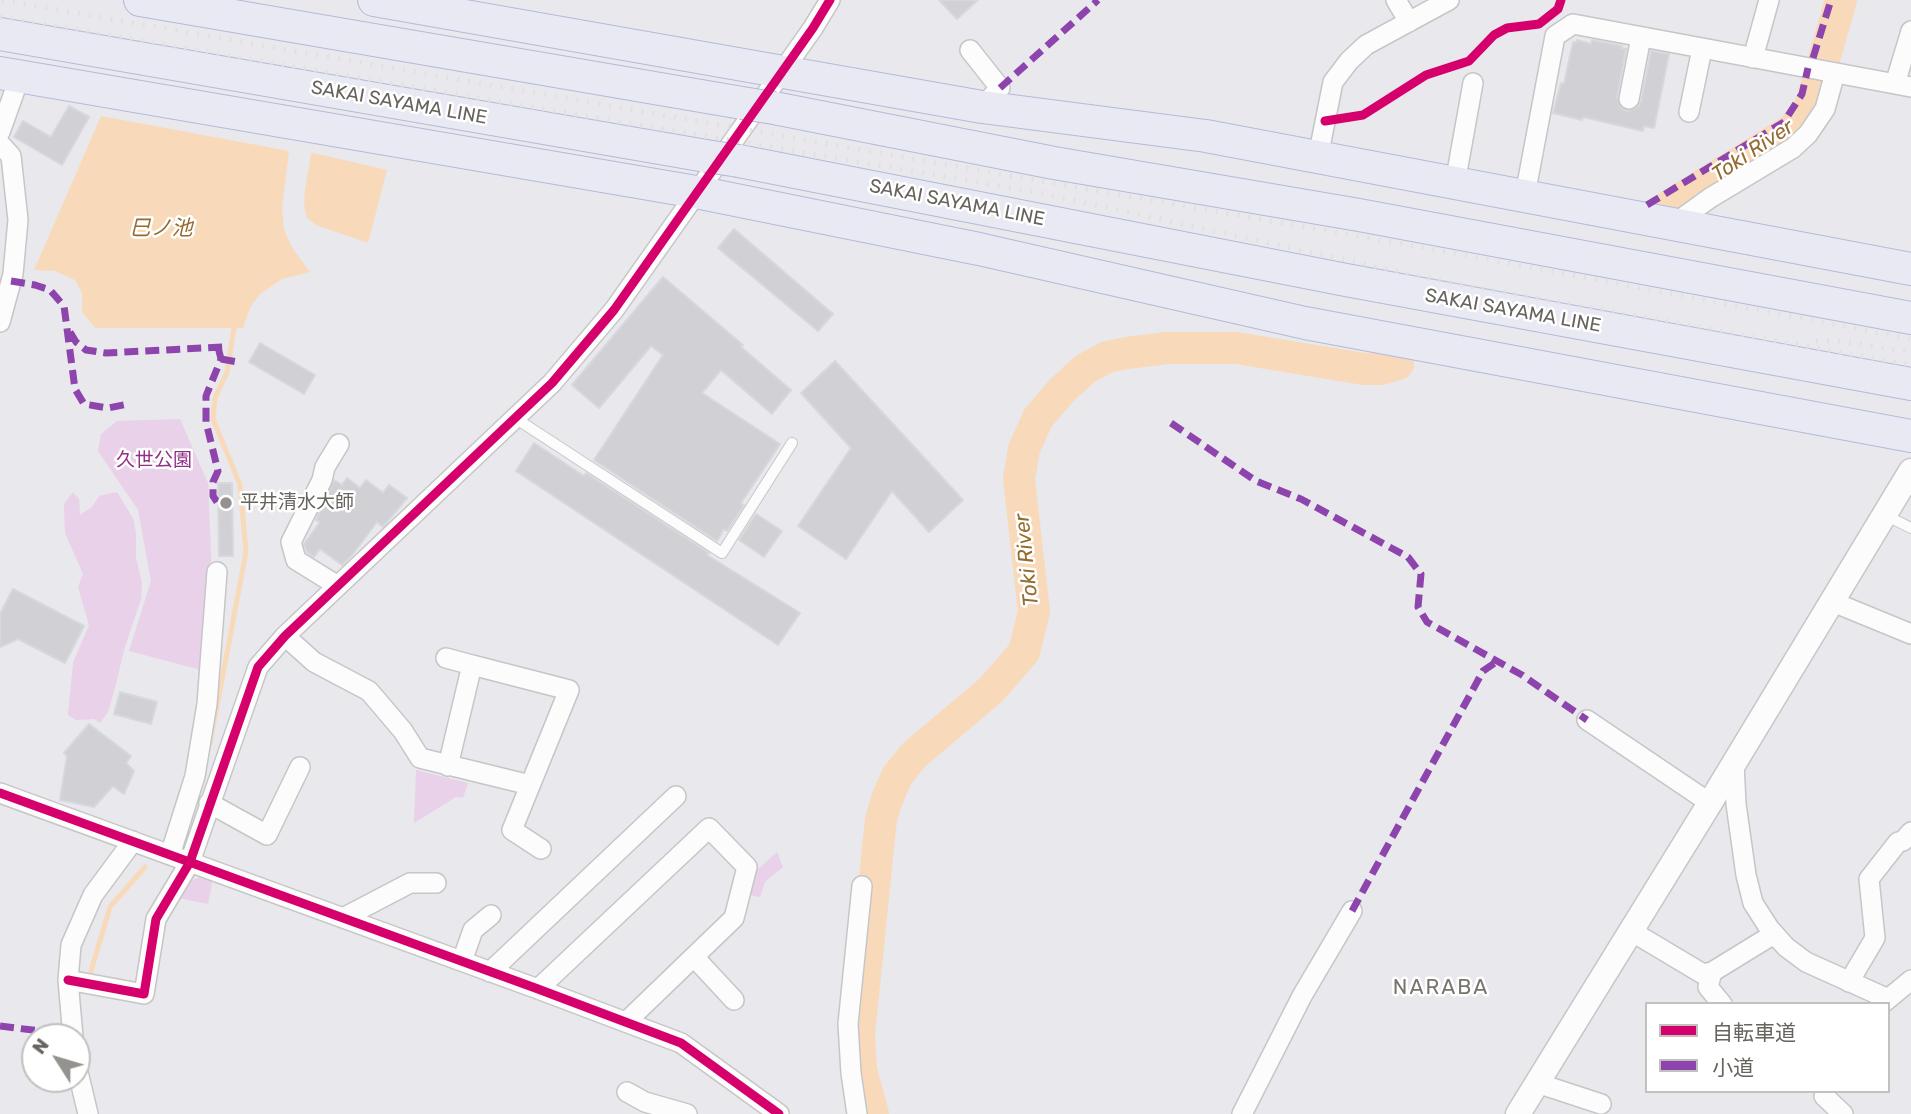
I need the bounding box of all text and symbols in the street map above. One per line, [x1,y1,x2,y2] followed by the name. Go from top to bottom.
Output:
[309,76,489,130] street label: SAKAI SAYAMA LINE
[1707,114,1799,188] water label: Toki River
[867,175,1047,231] street label: SAKAI SAYAMA LINE
[130,216,192,242] water label: 巳ノ池
[1423,284,1603,338] street label: SAKAI SAYAMA LINE
[116,450,192,472] park label: 久世公園
[240,492,354,514] place label: 平井清水大師
[218,495,234,511] marker: 平井清水大師
[1010,512,1044,608] water label: Toki River
[1394,975,1488,1001] district label: NARABA
[1645,1002,1890,1093] legend
[1712,1020,1796,1045] text: 自転車道
[21,1023,91,1093] north arrow
[27,1034,54,1059] text: N
[1712,1055,1754,1080] text: 小道

